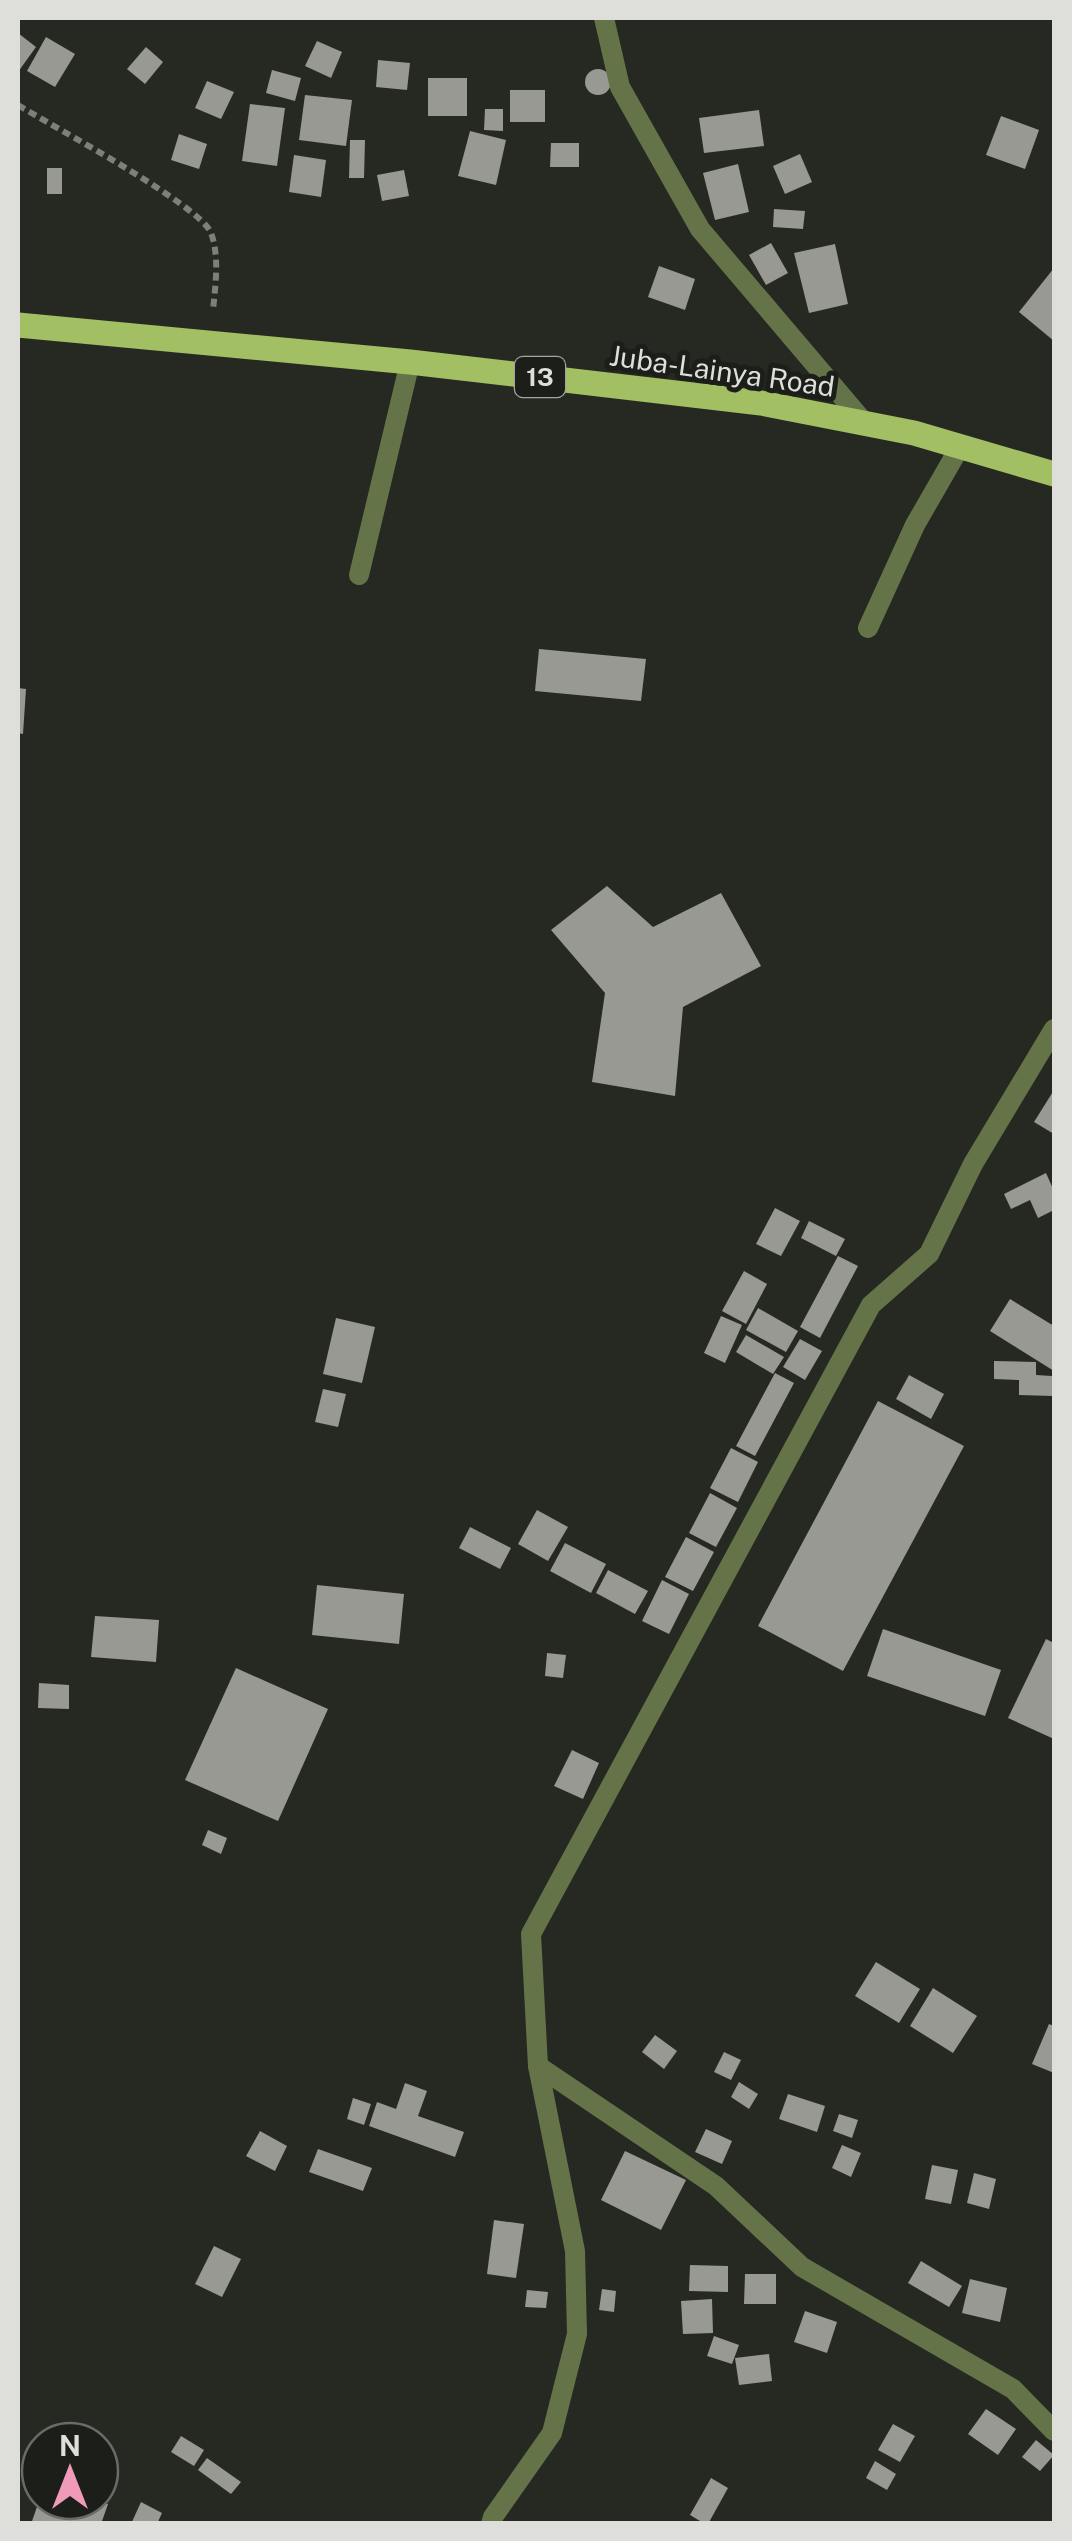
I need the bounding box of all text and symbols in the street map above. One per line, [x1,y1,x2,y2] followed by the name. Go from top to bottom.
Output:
[607,338,837,403] street label: Juba-Lainya Road
[515,357,565,397] road number: 13
[20,2421,120,2521] north arrow
[59,2429,81,2462] text: N

